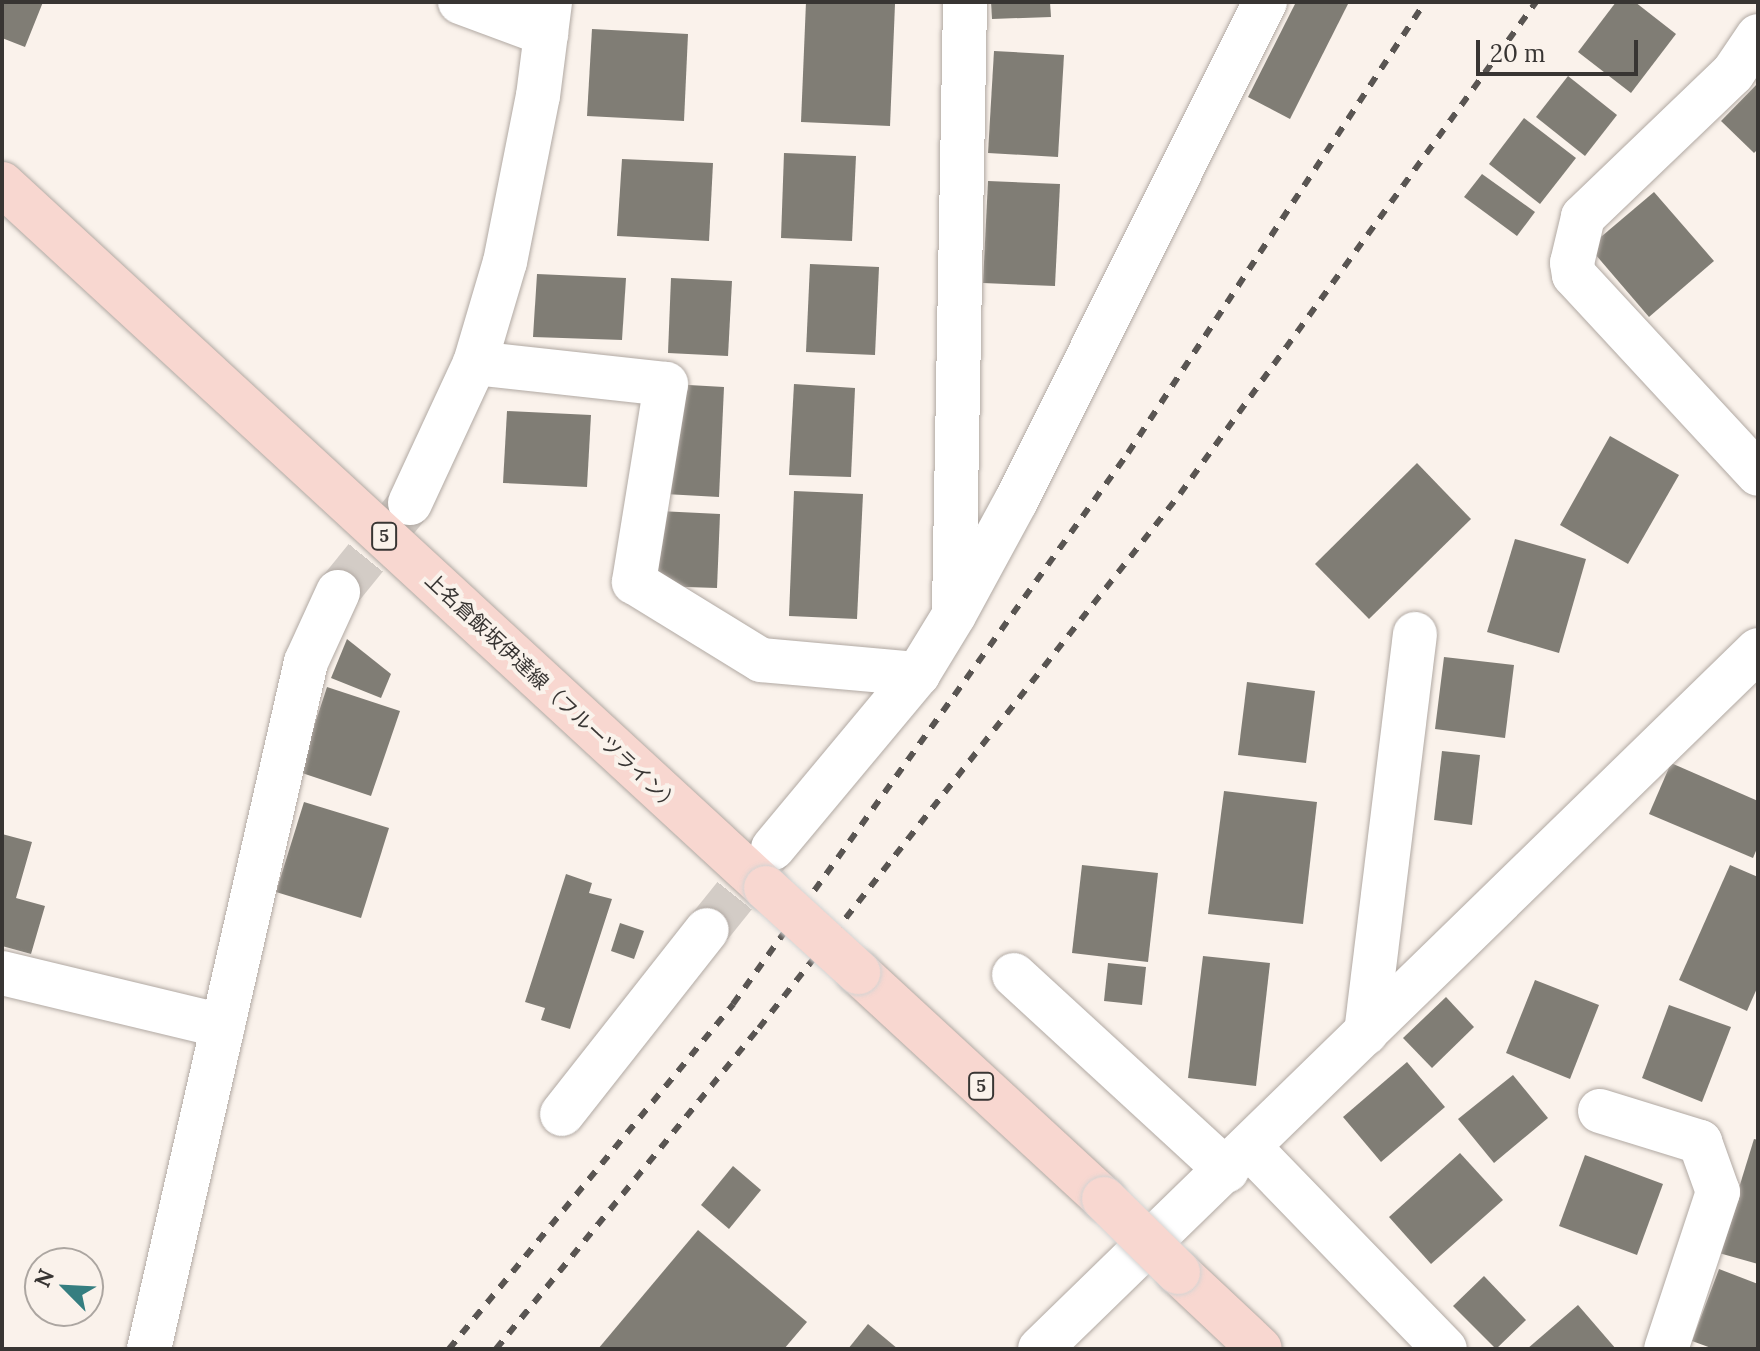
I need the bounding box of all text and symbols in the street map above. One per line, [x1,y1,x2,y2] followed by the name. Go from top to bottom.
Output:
[1480,24,1642,74] scale bar
[1490,38,1546,69] text: 20 m
[370,522,398,550] road number: 5
[420,567,686,817] street label: 上名倉飯坂伊達線（フルーツライン）
[967,1072,995,1100] road number: 5
[24,1247,104,1327] north arrow
[28,1265,60,1292] text: N

